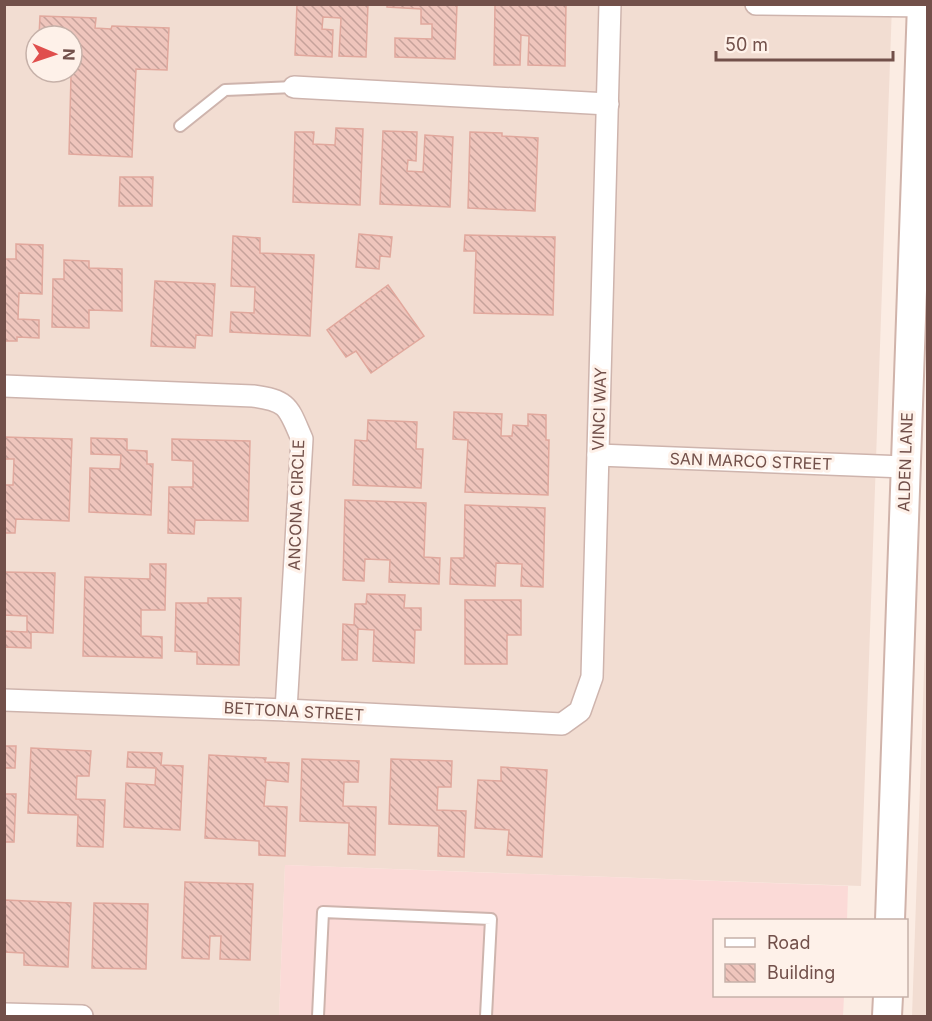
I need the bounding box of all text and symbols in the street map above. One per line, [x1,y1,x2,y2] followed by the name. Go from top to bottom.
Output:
[24,24,84,84] north arrow
[716,24,893,62] scale bar
[725,34,768,55] text: 50 m
[59,48,79,61] text: N
[588,367,610,451] street label: VINCI WAY
[893,412,917,512] street label: ALDEN LANE
[284,439,308,571] street label: ANCONA CIRCLE
[669,448,833,474] street label: SAN MARCO STREET
[223,697,365,725] street label: BETTONA STREET
[713,919,908,997] legend
[767,932,810,953] text: Road
[767,962,835,983] text: Building

